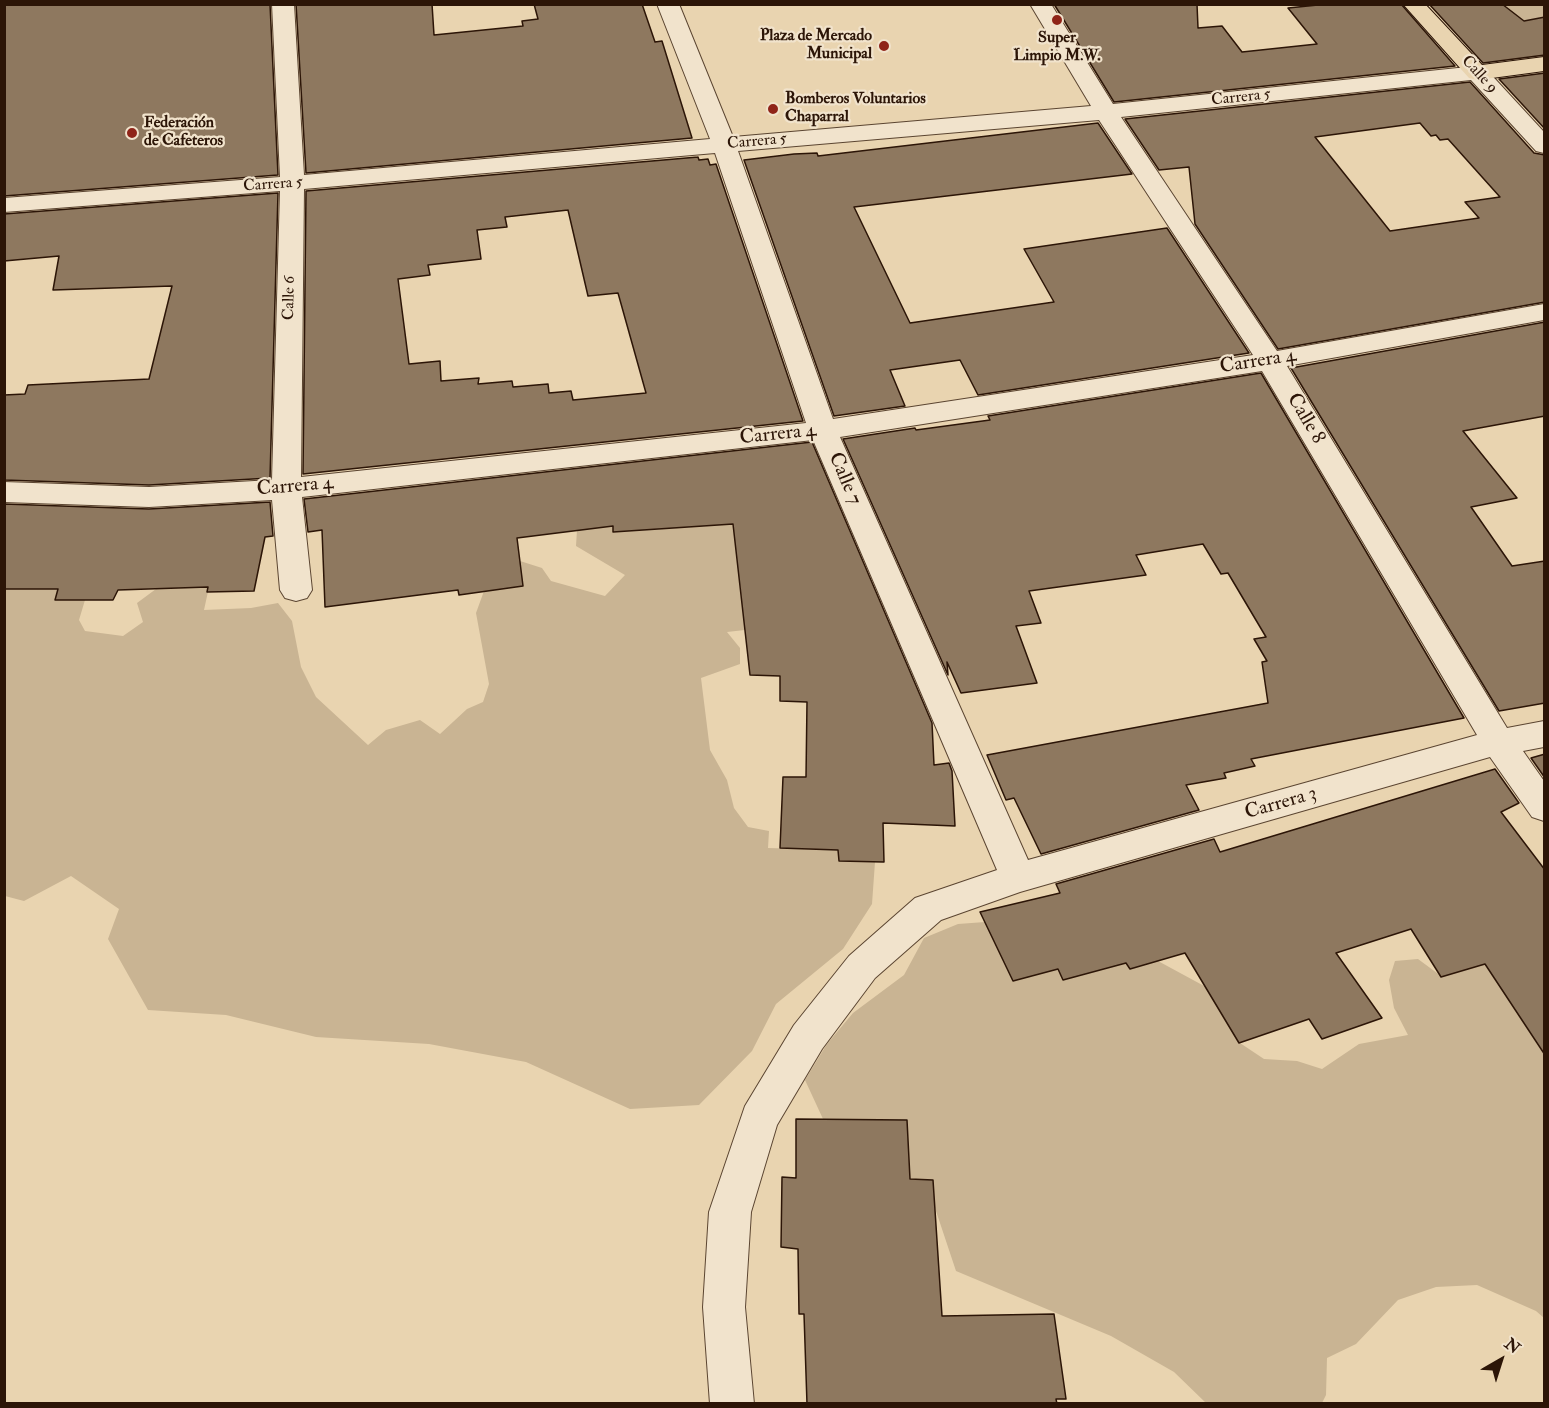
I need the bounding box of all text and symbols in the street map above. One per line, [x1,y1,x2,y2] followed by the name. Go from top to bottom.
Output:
[1050,13,1064,27] marker: Super Limpio M.W.
[760,27,872,65] place label: Plaza de Mercado Municipal
[1013,29,1101,67] place label: Super Limpio M.W.
[877,39,891,53] marker: Plaza de Mercado Municipal
[1457,52,1501,98] street label: Calle 9
[1210,85,1272,111] street label: Carrera 5
[785,90,926,128] place label: Bomberos Voluntarios Chaparral
[766,102,780,116] marker: Bomberos Voluntarios Chaparral
[144,114,223,152] place label: Federación de Cafeteros
[125,126,139,140] marker: Federación de Cafeteros
[726,130,788,154] street label: Carrera 5
[243,173,303,197] street label: Carrera 5
[280,276,300,320] street label: Calle 6
[1218,344,1298,380] street label: Carrera 4
[1281,389,1329,449] street label: Calle 8
[739,419,817,451] street label: Carrera 4
[822,449,866,509] street label: Calle 7
[256,472,334,502] street label: Carrera 4
[1242,782,1320,826] street label: Carrera 3
[1471,1330,1531,1390] north arrow
[1500,1334,1524,1358] text: N

